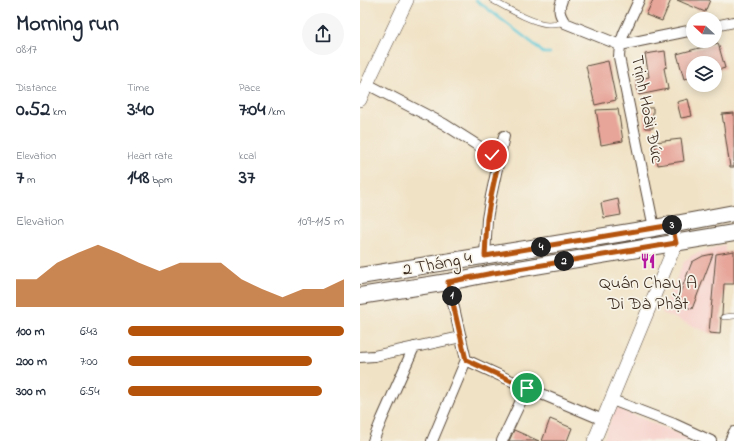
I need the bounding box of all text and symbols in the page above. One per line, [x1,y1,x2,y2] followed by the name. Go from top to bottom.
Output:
[16,9,119,41] text: Morning run
[686,12,722,48] north arrow
[686,12,722,92] map controls
[302,13,344,55] button: share
[16,40,37,59] text: 08:17
[623,53,669,165] street label: Trịnh Hoài Đức
[686,56,722,92] button: layers
[16,80,57,96] text: Distance
[127,80,149,96] text: Time
[239,80,260,96] text: Pace
[16,96,50,125] text: 0.52
[127,96,154,125] text: 3:40
[239,96,265,125] text: 7:04
[50,104,66,120] text: km
[265,104,285,120] text: /km
[475,138,509,172] pin
[481,144,503,166] icon: check
[16,148,56,164] text: Elevation
[127,148,172,164] text: Heart rate
[239,148,256,164] text: kcal
[16,164,24,193] text: 7
[127,164,149,193] text: 148
[239,164,255,193] text: 37
[24,172,36,188] text: m
[149,172,173,188] text: bpm
[16,212,64,231] text: Elevation
[298,212,344,231] text: 109–115 m
[662,215,682,235] pin: 3
[670,217,674,233] text: 3
[531,237,551,257] pin: 4
[539,239,543,255] text: 4
[400,246,475,285] street label: 2 Tháng 4
[554,251,574,271] pin: 2
[639,252,657,270] restaurant icon: Quán Chay A Di Đà Phật
[561,253,567,269] text: 2
[599,271,697,318] place label: Quán Chay A Di Đà Phật
[442,286,462,306] pin: 1
[450,288,454,304] text: 1
[16,322,45,341] text: 100 m
[80,322,98,341] text: 6:43
[16,352,47,371] text: 200 m
[80,352,98,371] text: 7:00
[510,371,544,405] pin
[516,377,538,399] icon: arrive
[16,382,46,401] text: 300 m
[80,382,100,401] text: 6:54

